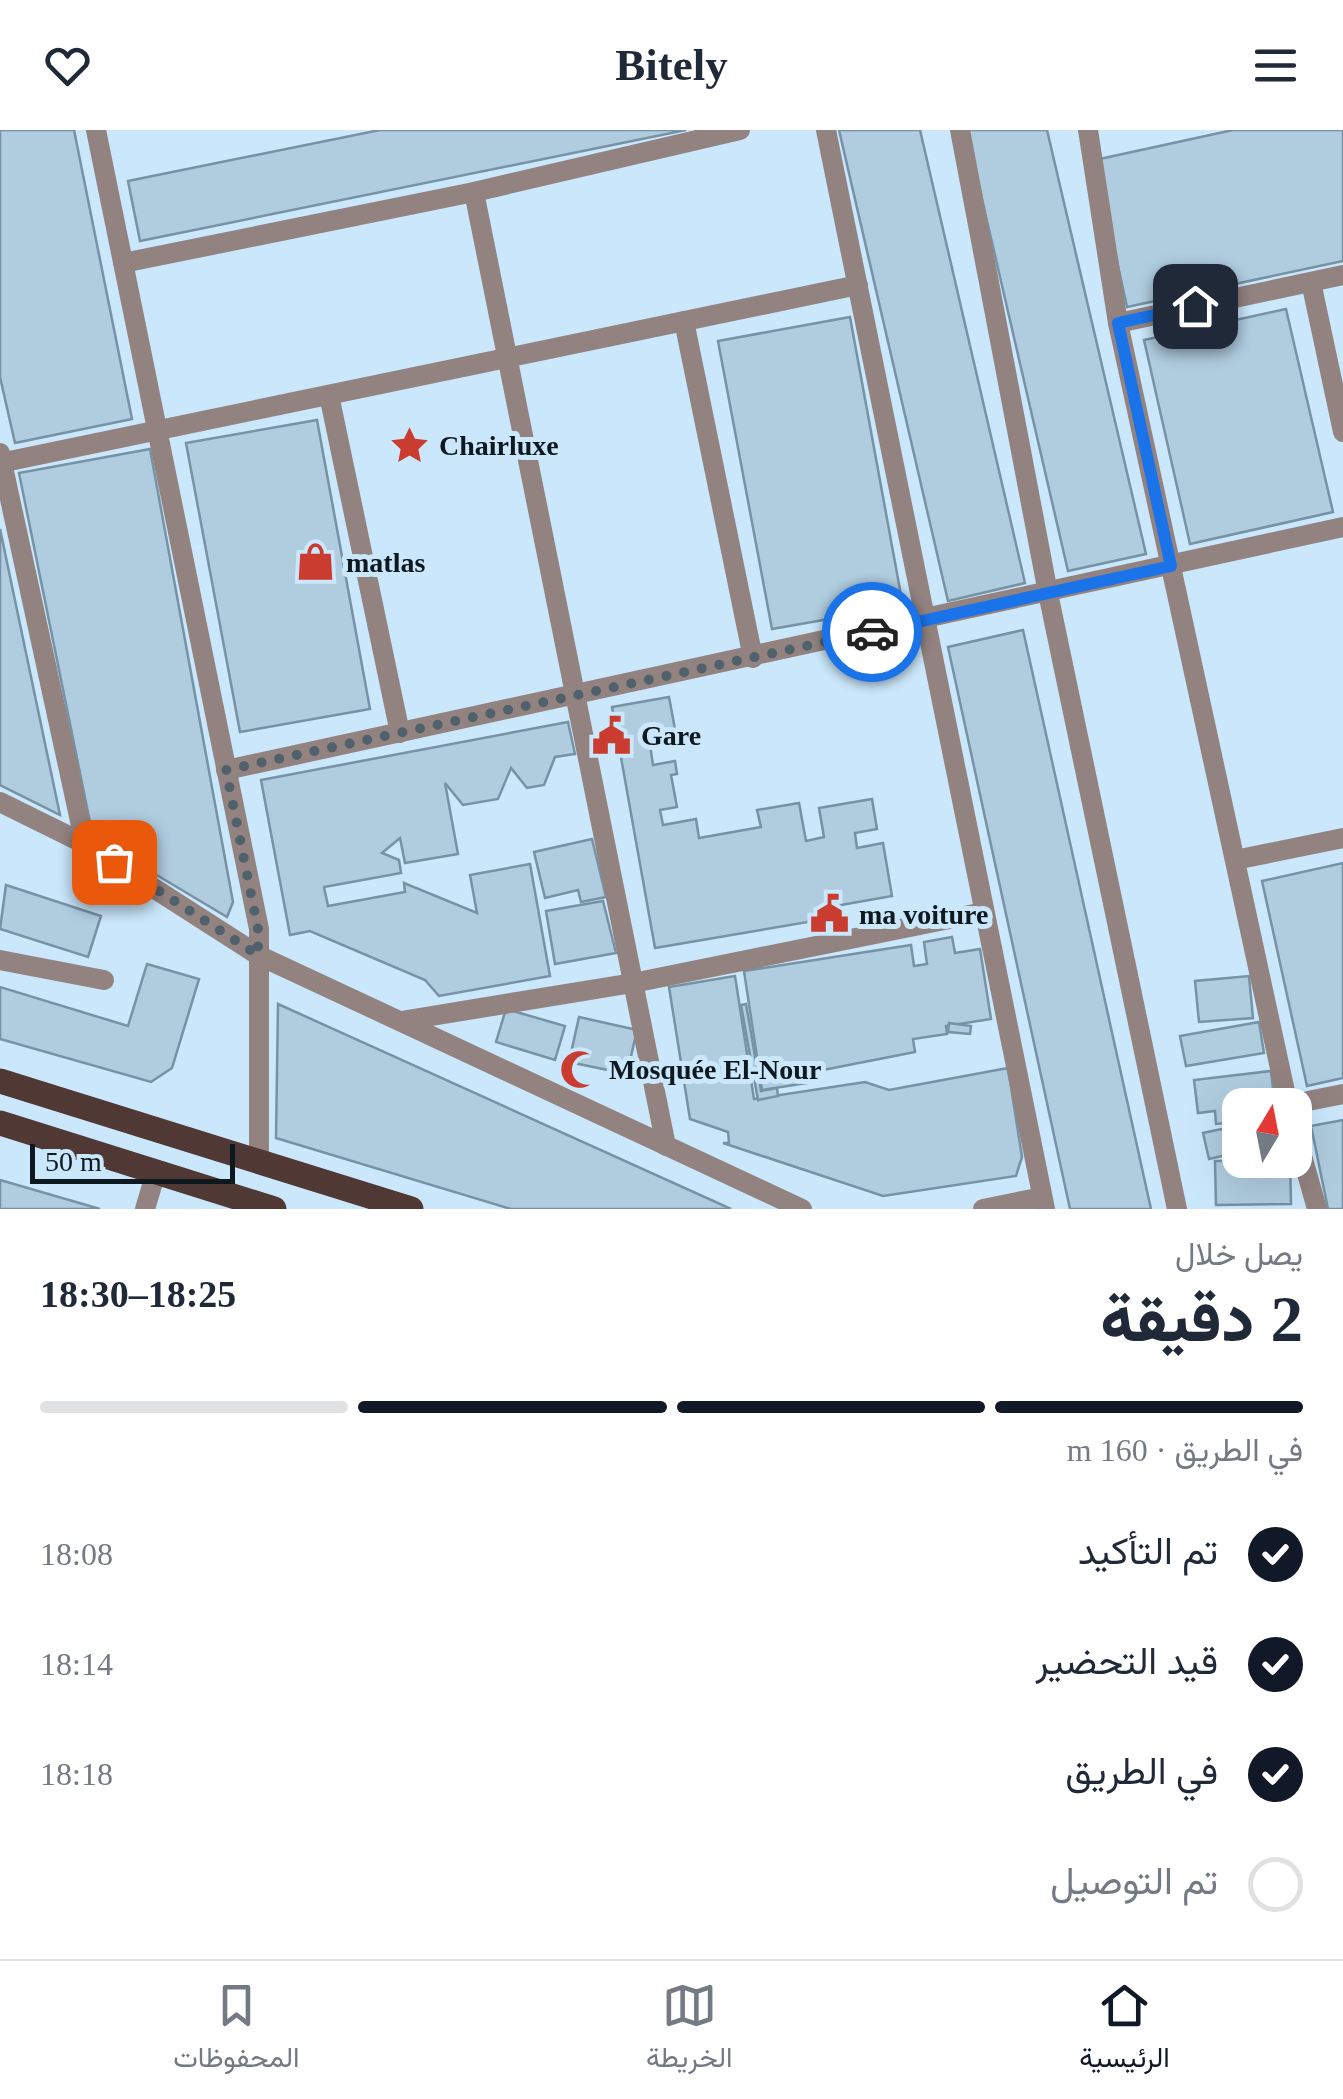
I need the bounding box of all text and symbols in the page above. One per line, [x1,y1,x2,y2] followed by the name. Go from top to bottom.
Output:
[40,38,95,93] icon: heart
[1248,38,1303,93] icon: menu
[615,40,728,90] text: Bitely
[1153,264,1238,349] pin
[1168,279,1223,334] icon: home
[388,424,430,466] place icon: Chairluxe
[439,430,559,461] place label: Chairluxe
[295,541,337,583] shop icon: matlas
[346,547,425,578] place label: matlas
[822,582,922,682] courier
[845,605,900,660] icon: car
[590,714,632,756] public building icon: Gare
[641,720,701,751] place label: Gare
[72,820,157,905] pin
[87,835,142,890] icon: bag
[808,893,850,935] public building icon: ma voiture
[859,899,988,930] place label: ma voiture
[558,1048,600,1090] mosque icon: Mosquée El-Nour
[609,1054,821,1085] place label: Mosquée El-Nour
[1222,1088,1312,1178] north arrow
[1222,1088,1312,1178] map controls
[30,1139,235,1184] scale bar
[45,1146,102,1177] text: 50 m
[1175,1236,1303,1272] text: يصل خلال
[40,1273,236,1315] text: 18:25–18:30
[1100,1283,1303,1355] text: 2 دقيقة
[1067,1432,1303,1468] text: في الطريق · 160 m
[1248,1527,1303,1582] icon: check
[1078,1530,1218,1572] text: تم التأكيد
[40,1536,113,1572] text: 18:08
[1248,1637,1303,1692] icon: check
[1035,1640,1218,1682] text: قيد التحضير
[40,1646,113,1682] text: 18:14
[1248,1747,1303,1802] icon: check
[1065,1750,1218,1792] text: في الطريق
[40,1756,113,1792] text: 18:18
[1050,1860,1218,1902] text: تم التوصيل
[173,1978,299,2082] tab: المحفوظات
[646,1978,733,2082] tab: الخريطة
[1079,1978,1170,2082] tab: الرئيسية

